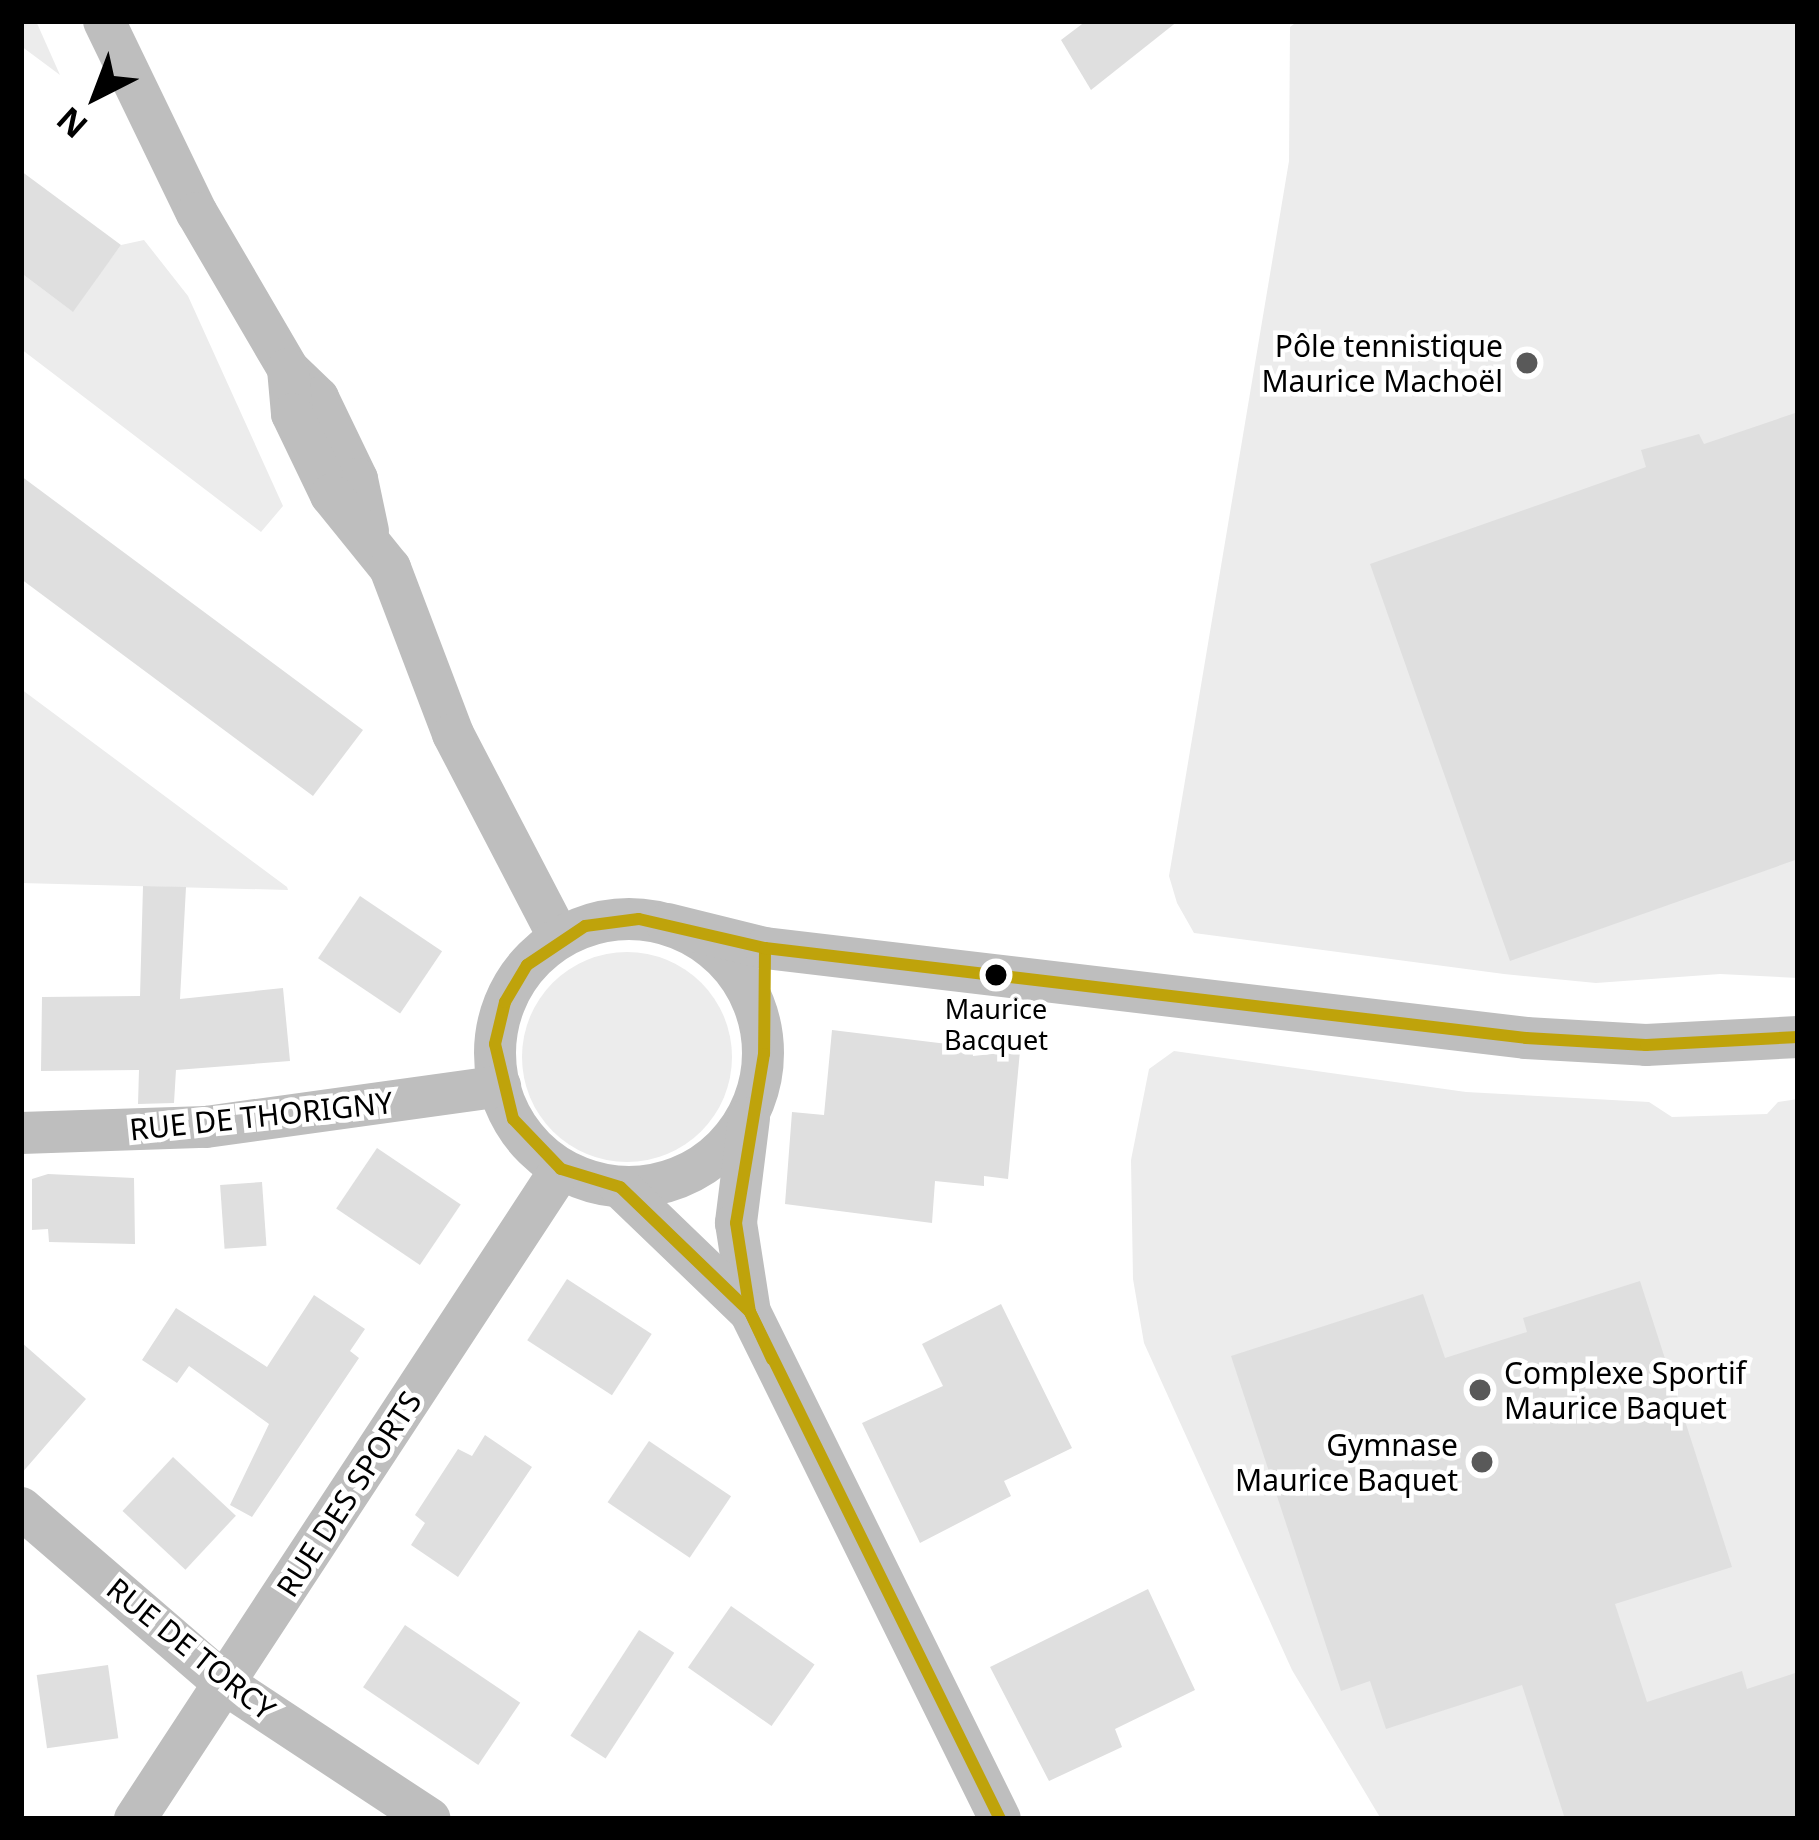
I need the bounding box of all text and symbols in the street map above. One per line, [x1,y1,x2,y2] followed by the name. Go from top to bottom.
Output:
[36,36,156,156] north arrow
[47,97,97,149] text: N
[1261,328,1503,398] place label: Pôle tennistique Maurice Machoël
[1514,350,1540,376] marker: Pôle tennistique Maurice Machoël
[985,964,1007,986] marker: Maurice Bacquet
[944,992,1048,1055] place label: Maurice Bacquet
[128,1084,394,1148] street label: RUE DE THORIGNY
[1504,1355,1746,1426] place label: Complexe Sportif Maurice Baquet
[1467,1377,1493,1403] marker: Complexe Sportif Maurice Baquet
[269,1384,429,1604] street label: RUE DES SPORTS
[1235,1427,1458,1498] place label: Gymnase Maurice Baquet
[1469,1449,1495,1475] marker: Gymnase Maurice Baquet
[100,1570,282,1728] street label: RUE DE TORCY

